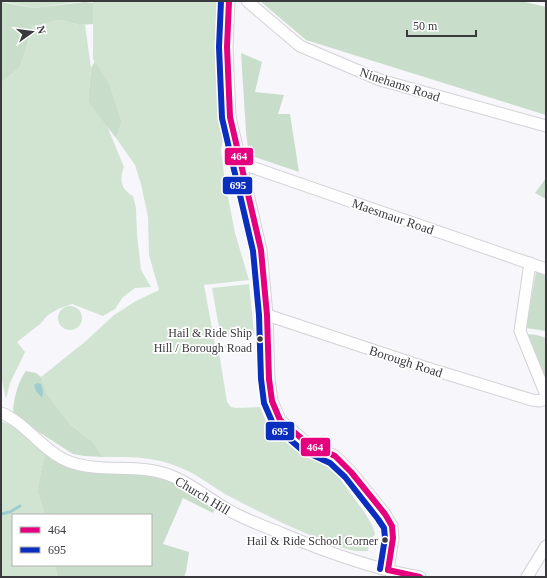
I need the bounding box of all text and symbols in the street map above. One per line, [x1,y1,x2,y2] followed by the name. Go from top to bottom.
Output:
[12,12,52,52] north arrow
[407,12,476,38] scale bar
[413,19,438,33] text: 50 m
[35,24,48,35] text: N
[358,64,442,105] street label: Ninehams Road
[224,147,254,166] line badge: 464
[231,150,248,162] text: 464
[222,176,253,195] line badge: 695
[230,179,247,191] text: 695
[350,195,436,238] street label: Maesmaur Road
[154,326,252,355] place label: Hail & Ride Ship Hill / Borough Road
[255,334,265,344] marker: Hail & Ride Ship Hill / Borough Road
[367,343,445,381] street label: Borough Road
[265,421,295,441] line badge: 695
[272,425,289,437] text: 695
[300,437,331,457] line badge: 464
[307,441,324,453] text: 464
[172,473,233,518] street label: Church Hill
[12,514,152,566] legend
[48,523,66,537] text: 464
[247,534,378,548] place label: Hail & Ride School Corner
[380,535,390,545] marker: Hail & Ride School Corner
[48,543,66,557] text: 695

